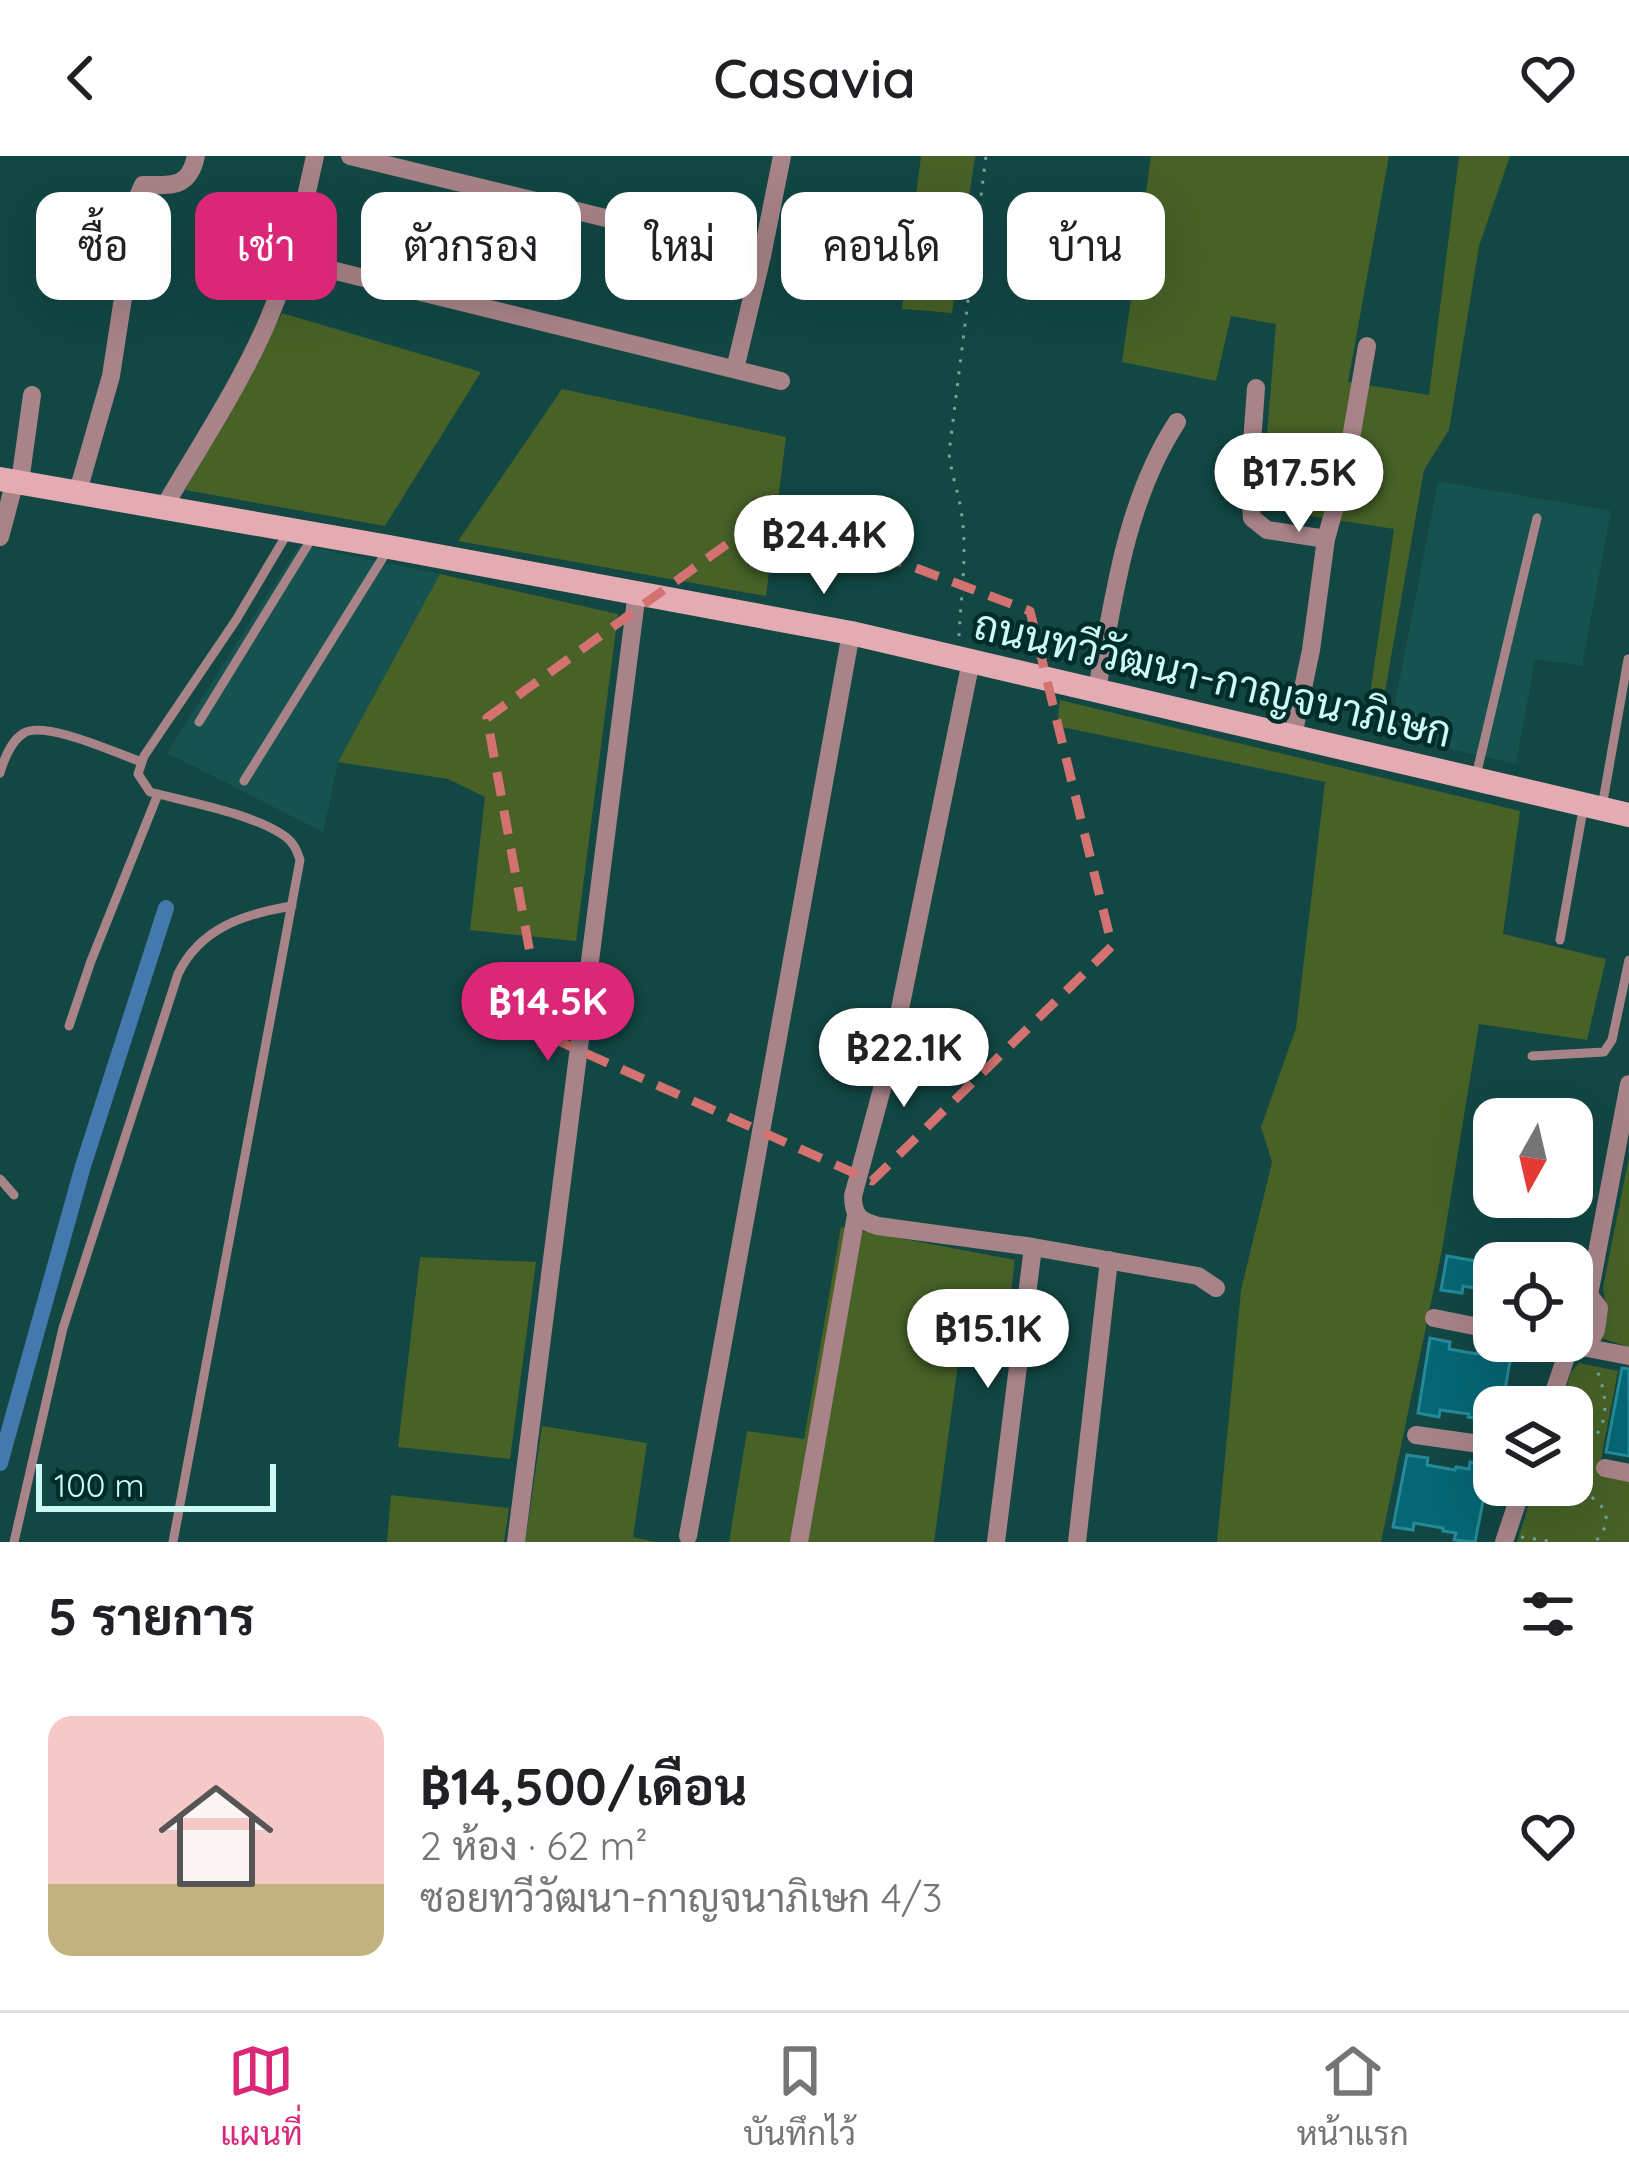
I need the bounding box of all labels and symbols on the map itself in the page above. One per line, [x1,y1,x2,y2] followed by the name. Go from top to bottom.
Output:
[1201,433,1397,535] pin: ฿17.5K
[726,495,922,597] pin: ฿24.4K
[969,597,1457,758] street label: ถนนทวีวัฒนา-กาญจนาภิเษก
[450,962,646,1064] pin: ฿14.5K
[806,1008,1002,1110] pin: ฿22.1K
[1473,1098,1593,1218] north arrow
[890,1289,1086,1391] pin: ฿15.1K
[36,1458,276,1511] scale bar

